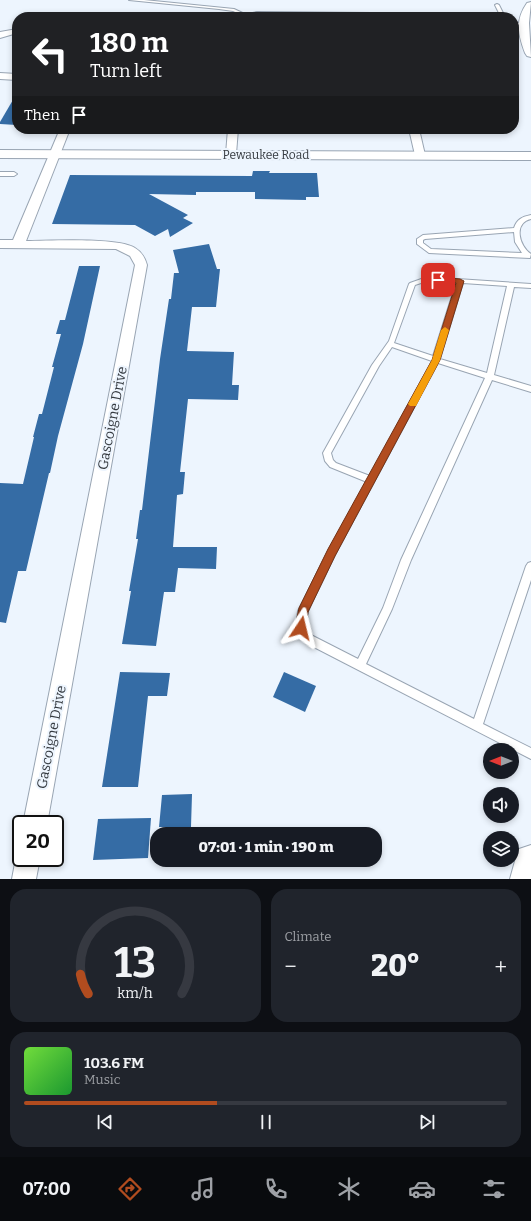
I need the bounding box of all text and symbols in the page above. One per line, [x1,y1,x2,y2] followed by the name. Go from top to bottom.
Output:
[90,26,168,59] text: 180 m
[24,28,76,80] icon: left
[90,60,162,82] text: Turn left
[68,104,90,126] icon: arrive
[24,106,60,124] text: Then
[223,148,309,162] street label: Pewaukee Road
[421,263,455,297] pin
[427,269,449,291] icon: arrive
[94,365,131,471] street label: Gascoigne Drive
[280,607,322,649] position arrow
[33,684,70,790] street label: Gascoigne Drive
[483,743,519,779] north arrow
[483,743,519,867] map controls
[483,787,519,823] button: sound
[12,815,64,867] speed limit sign: 20
[483,831,519,867] button: layers
[199,838,333,856] text: 07:01 · 1 min · 190 m
[285,929,331,944] text: Climate
[114,937,156,987] text: 13
[371,948,420,984] text: 20°
[285,953,297,980] text: −
[494,953,507,980] text: +
[118,984,153,1001] text: km/h
[84,1054,144,1072] text: 103.6 FM
[84,1072,120,1087] text: Music
[94,1111,116,1133] icon: previous
[255,1111,277,1133] icon: pause
[416,1111,438,1133] icon: next
[116,1175,144,1203] icon: directions
[189,1175,217,1203] icon: music
[262,1175,290,1203] icon: phone
[335,1175,363,1203] icon: climate
[408,1175,436,1203] icon: car
[480,1175,508,1203] icon: filters
[22,1178,71,1200] text: 07:00

